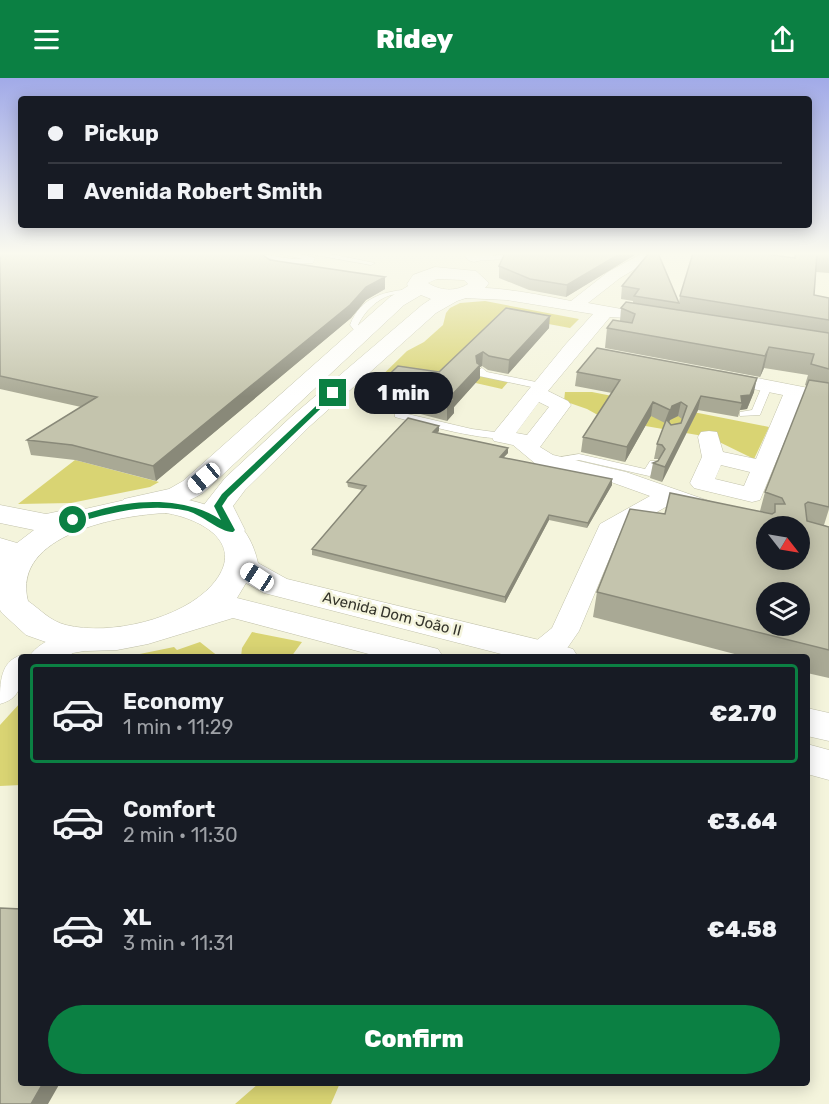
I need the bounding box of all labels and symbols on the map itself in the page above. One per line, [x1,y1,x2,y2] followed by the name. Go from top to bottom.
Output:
[354,372,453,414] callout: 1 min
[319,379,346,406] route end
[184,460,224,496] car
[59,506,86,533] route start
[756,516,810,570] north arrow
[237,560,277,594] car
[321,588,463,640] street label: Avenida Dom João II

